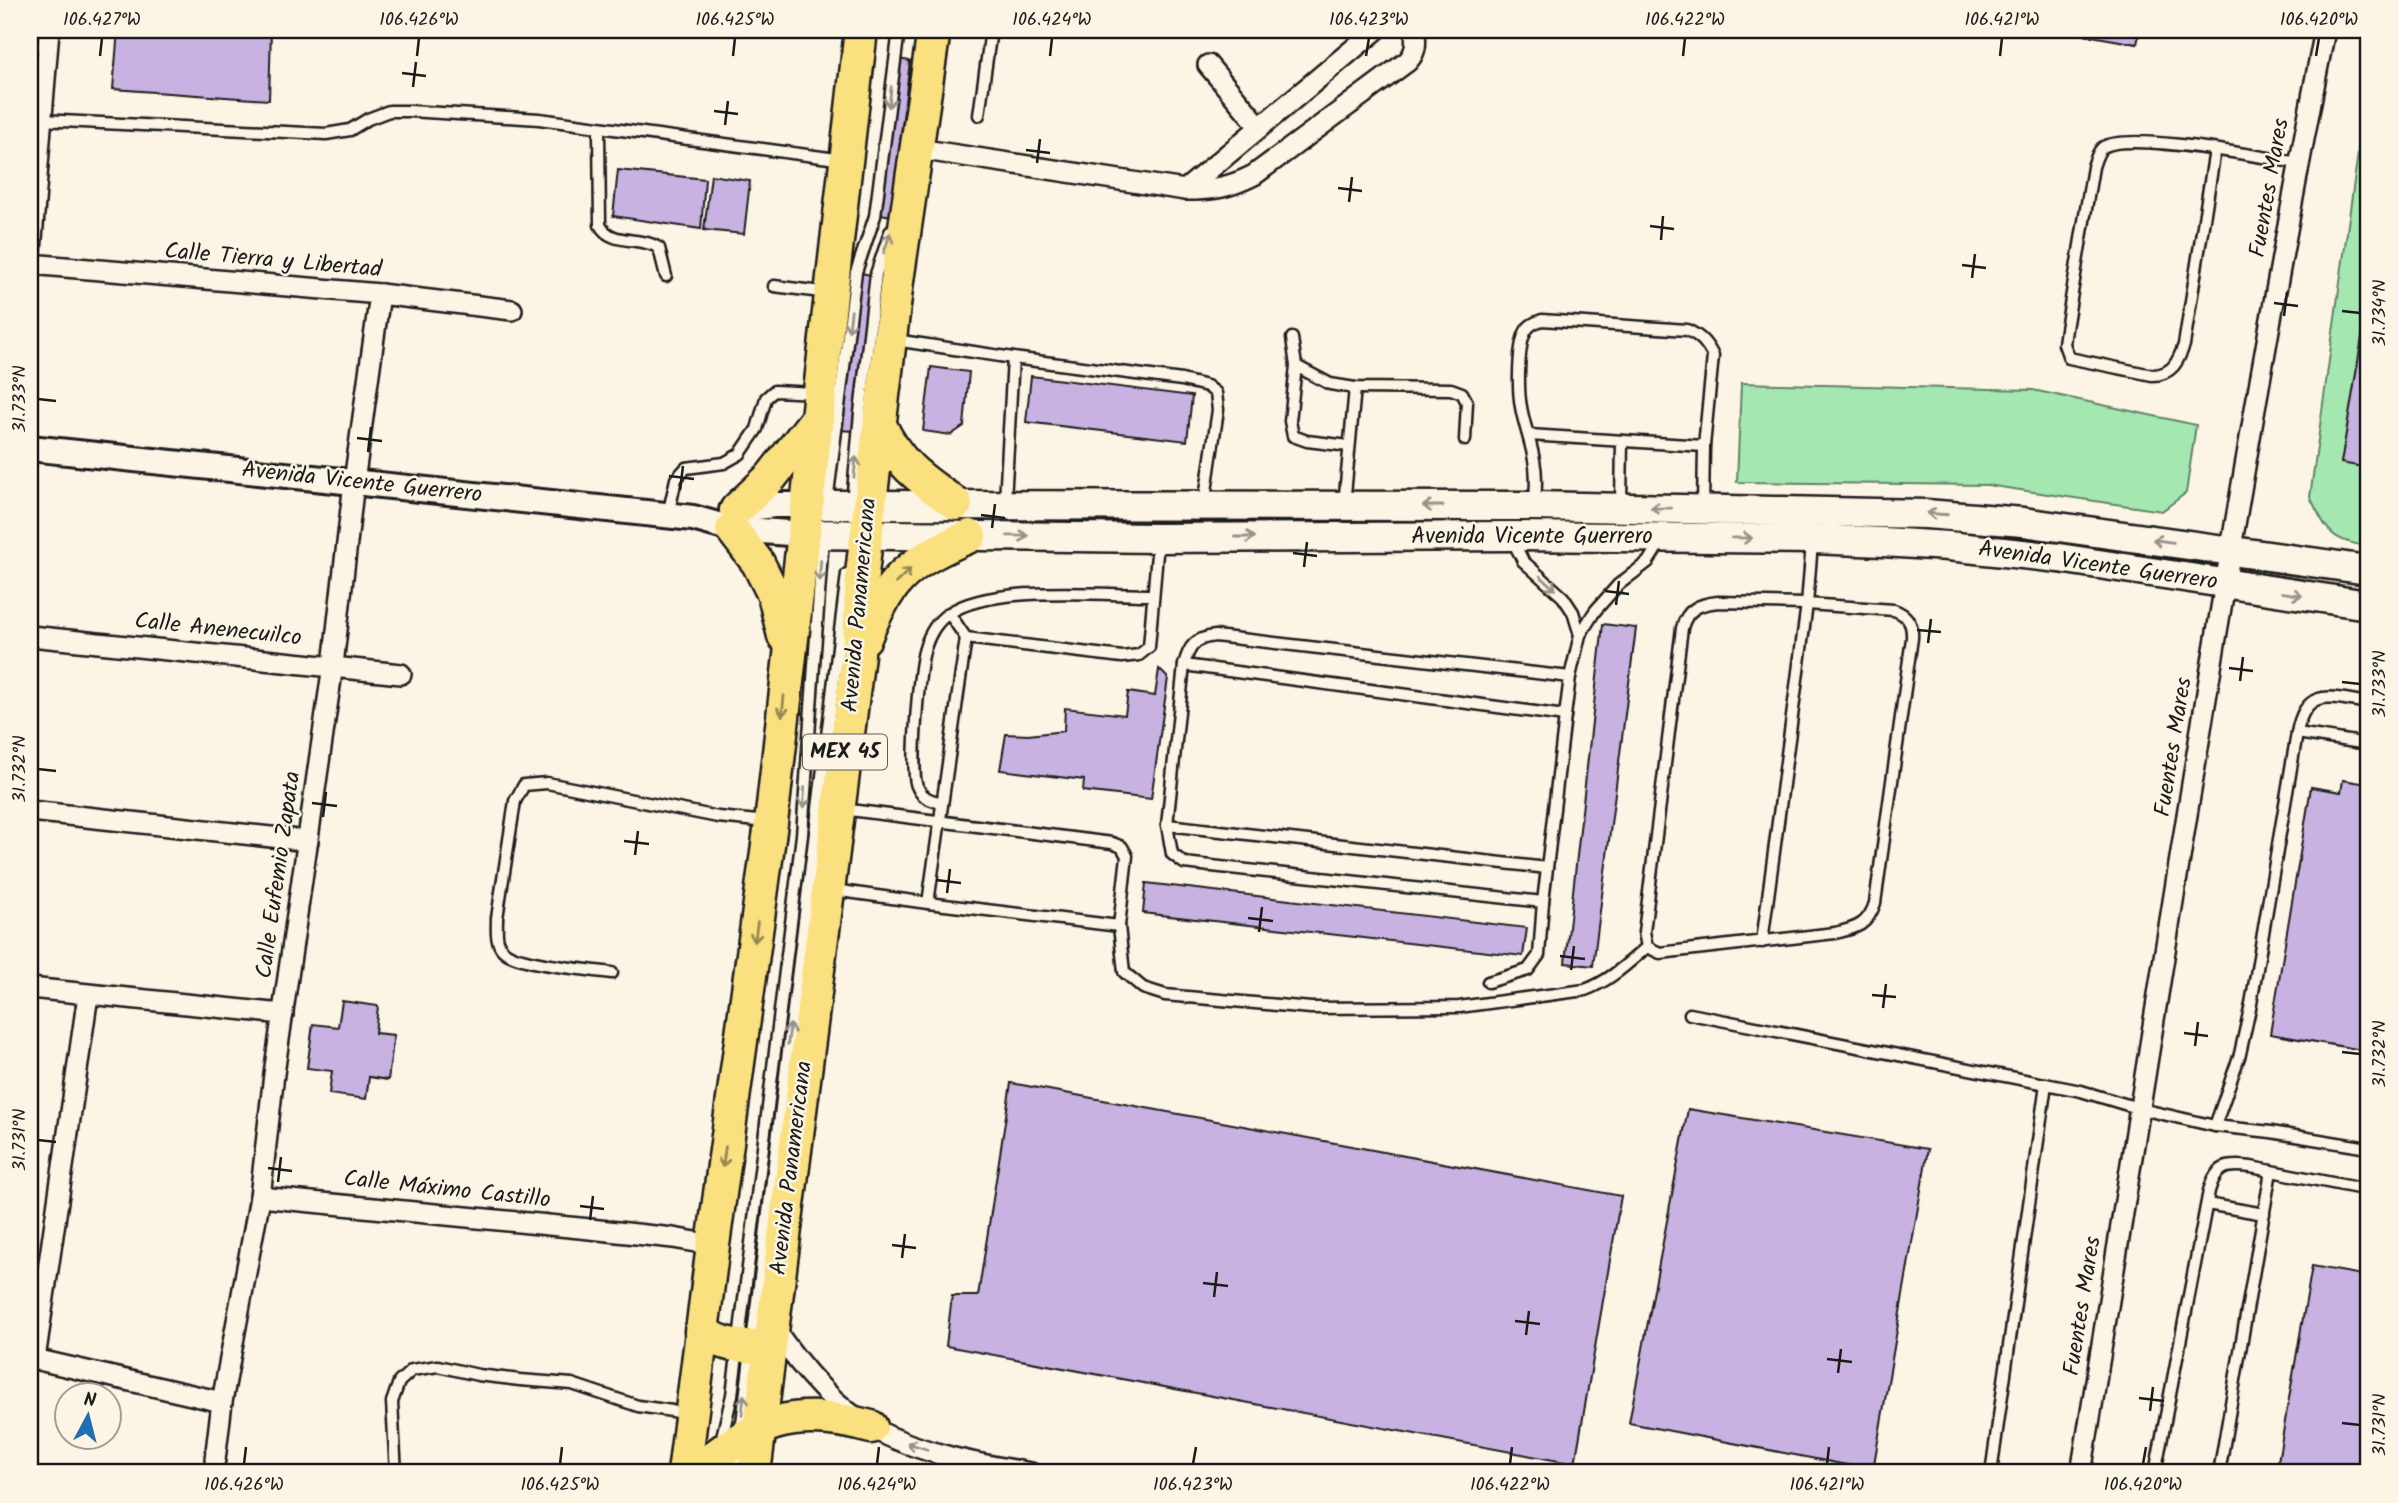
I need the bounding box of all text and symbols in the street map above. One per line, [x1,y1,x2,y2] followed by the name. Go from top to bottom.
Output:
[63,6,141,35] text: 106.427°W
[379,6,459,35] text: 106.426°W
[695,6,775,35] text: 106.425°W
[1012,6,1092,35] text: 106.424°W
[1329,6,1409,35] text: 106.423°W
[1645,6,1725,35] text: 106.422°W
[1964,6,2040,35] text: 106.421°W
[2280,6,2358,35] text: 106.420°W
[883,86,896,108] one-way arrow
[2240,115,2300,260] street label: Fuentes Mares
[882,232,894,254] one-way arrow
[163,234,384,288] street label: Calle Tierra y Libertad
[2366,280,2395,346] text: 31.734°N
[843,309,856,331] one-way arrow
[6,365,35,433] text: 31.733°N
[240,452,484,514] street label: Avenida Vicente Guerrero
[849,456,862,479] one-way arrow
[833,496,887,714] street label: Avenida Panamericana
[1422,499,1445,513] one-way arrow
[1650,501,1673,515] one-way arrow
[1926,508,1949,521] one-way arrow
[1411,519,1653,555] street label: Avenida Vicente Guerrero
[1006,529,1029,543] one-way arrow
[1234,530,1257,544] one-way arrow
[1731,531,1754,545] one-way arrow
[1976,531,2220,601] street label: Avenida Vicente Guerrero
[2152,534,2175,547] one-way arrow
[813,559,826,582] one-way arrow
[894,567,911,584] one-way arrow
[1539,575,1556,592] one-way arrow
[2280,588,2303,601] one-way arrow
[133,603,303,657] street label: Calle Anenecuilco
[2366,650,2395,718] text: 31.733°N
[2145,675,2203,819] street label: Fuentes Mares
[776,694,789,717] one-way arrow
[803,734,887,770] road number: MEX 45
[6,735,35,803] text: 31.732°N
[247,769,311,981] street label: Calle Eufemio Zapata
[798,786,811,809] one-way arrow
[749,920,762,943] one-way arrow
[2366,1020,2395,1088] text: 31.732°N
[783,1023,796,1046] one-way arrow
[761,1059,823,1277] street label: Avenida Panamericana
[6,1109,35,1171] text: 31.731°N
[718,1145,731,1168] one-way arrow
[342,1161,552,1219] street label: Calle Máximo Castillo
[2054,1234,2112,1378] street label: Fuentes Mares
[52,1380,122,1450] north arrow
[82,1385,98,1417] text: N
[2366,1394,2395,1456] text: 31.731°N
[737,1395,750,1417] one-way arrow
[907,1439,929,1452] one-way arrow
[204,1471,284,1500] text: 106.426°W
[520,1471,600,1500] text: 106.425°W
[837,1471,917,1500] text: 106.424°W
[1153,1471,1233,1500] text: 106.423°W
[1470,1471,1550,1500] text: 106.422°W
[1789,1471,1865,1500] text: 106.421°W
[2104,1471,2182,1500] text: 106.420°W

